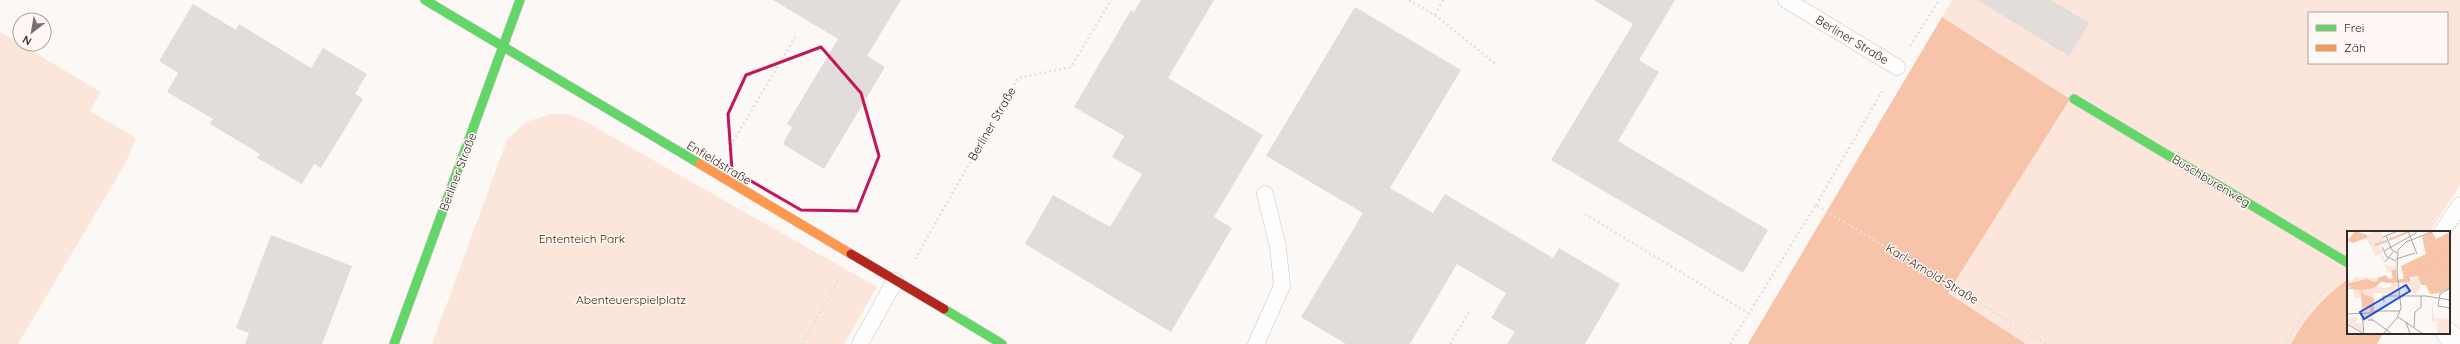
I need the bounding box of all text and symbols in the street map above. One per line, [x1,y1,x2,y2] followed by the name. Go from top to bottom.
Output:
[12,12,52,52] north arrow
[1813,12,1892,67] street label: Berliner Straße
[2308,12,2448,64] legend
[2344,20,2364,35] text: Frei
[20,32,34,49] text: N
[2344,40,2366,55] text: Zäh
[964,84,1019,163] street label: Berliner Straße
[436,130,479,213] street label: Berliner Straße
[684,137,755,188] street label: Enfieldstraße
[2169,151,2253,210] street label: Buschburenweg
[539,231,625,246] park label: Ententeich Park
[2347,231,2450,334] inset map
[1883,240,1981,307] street label: Karl-Arnold-Straße
[576,292,686,307] park label: Abenteuerspielplatz

